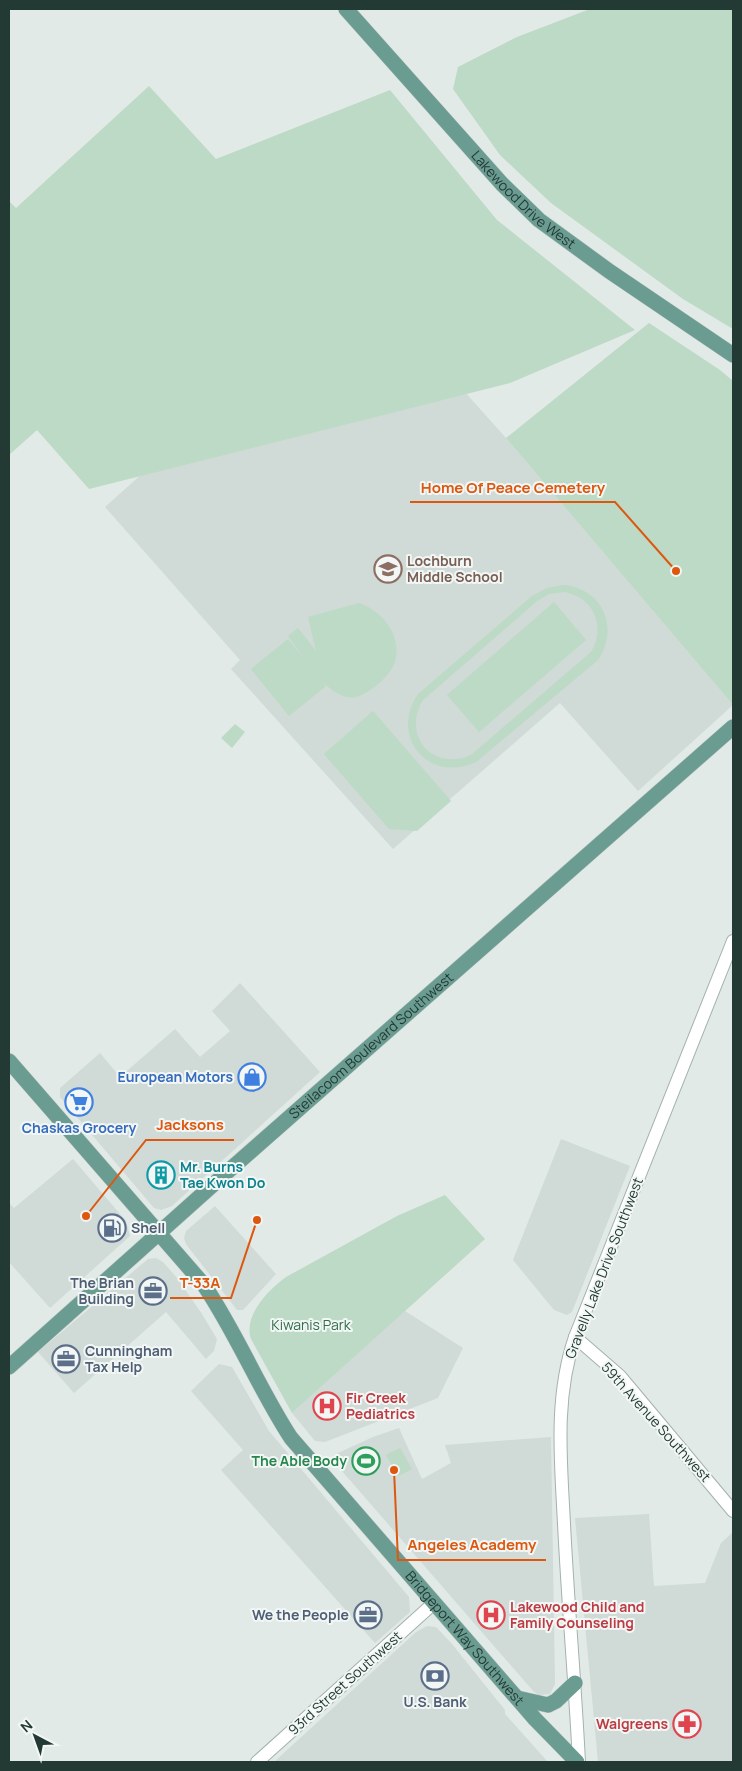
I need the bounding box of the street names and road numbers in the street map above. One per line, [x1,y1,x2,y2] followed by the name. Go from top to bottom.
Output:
[467,146,580,253] street label: Lakewood Drive West
[284,967,457,1123] street label: Steilacoom Boulevard Southwest
[560,1174,647,1361] street label: Gravelly Lake Drive Southwest
[597,1358,716,1486] street label: 59th Avenue Southwest
[401,1566,529,1709] street label: Bridgeport Way Southwest
[284,1626,406,1739] street label: 93rd Street Southwest

